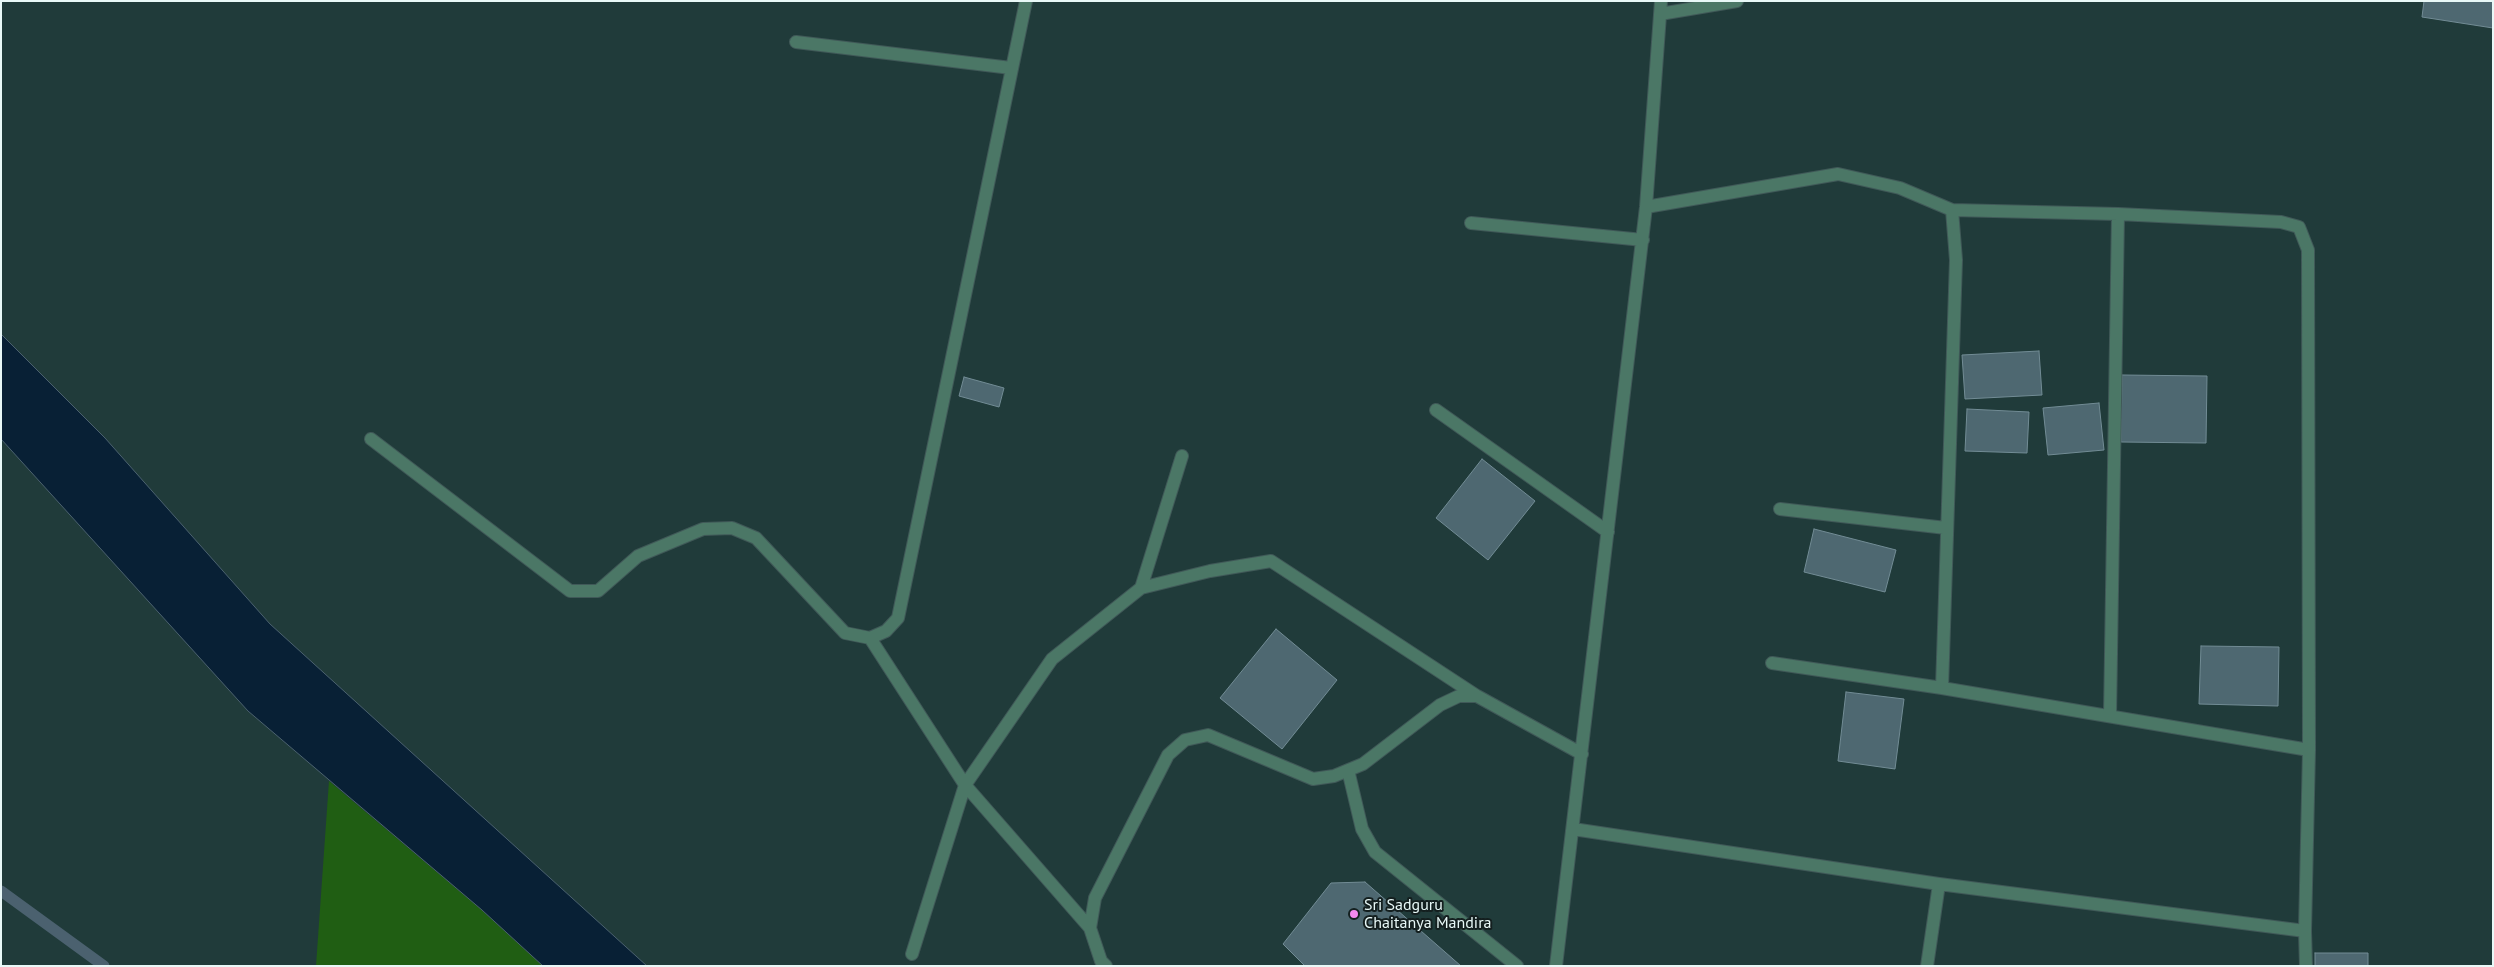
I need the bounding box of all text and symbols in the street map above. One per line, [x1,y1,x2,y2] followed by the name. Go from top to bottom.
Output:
[1364,895,1492,933] place label: Sri Sadguru Chaitanya Mandira
[1348,908,1360,920] marker: Sri Sadguru Chaitanya Mandira

